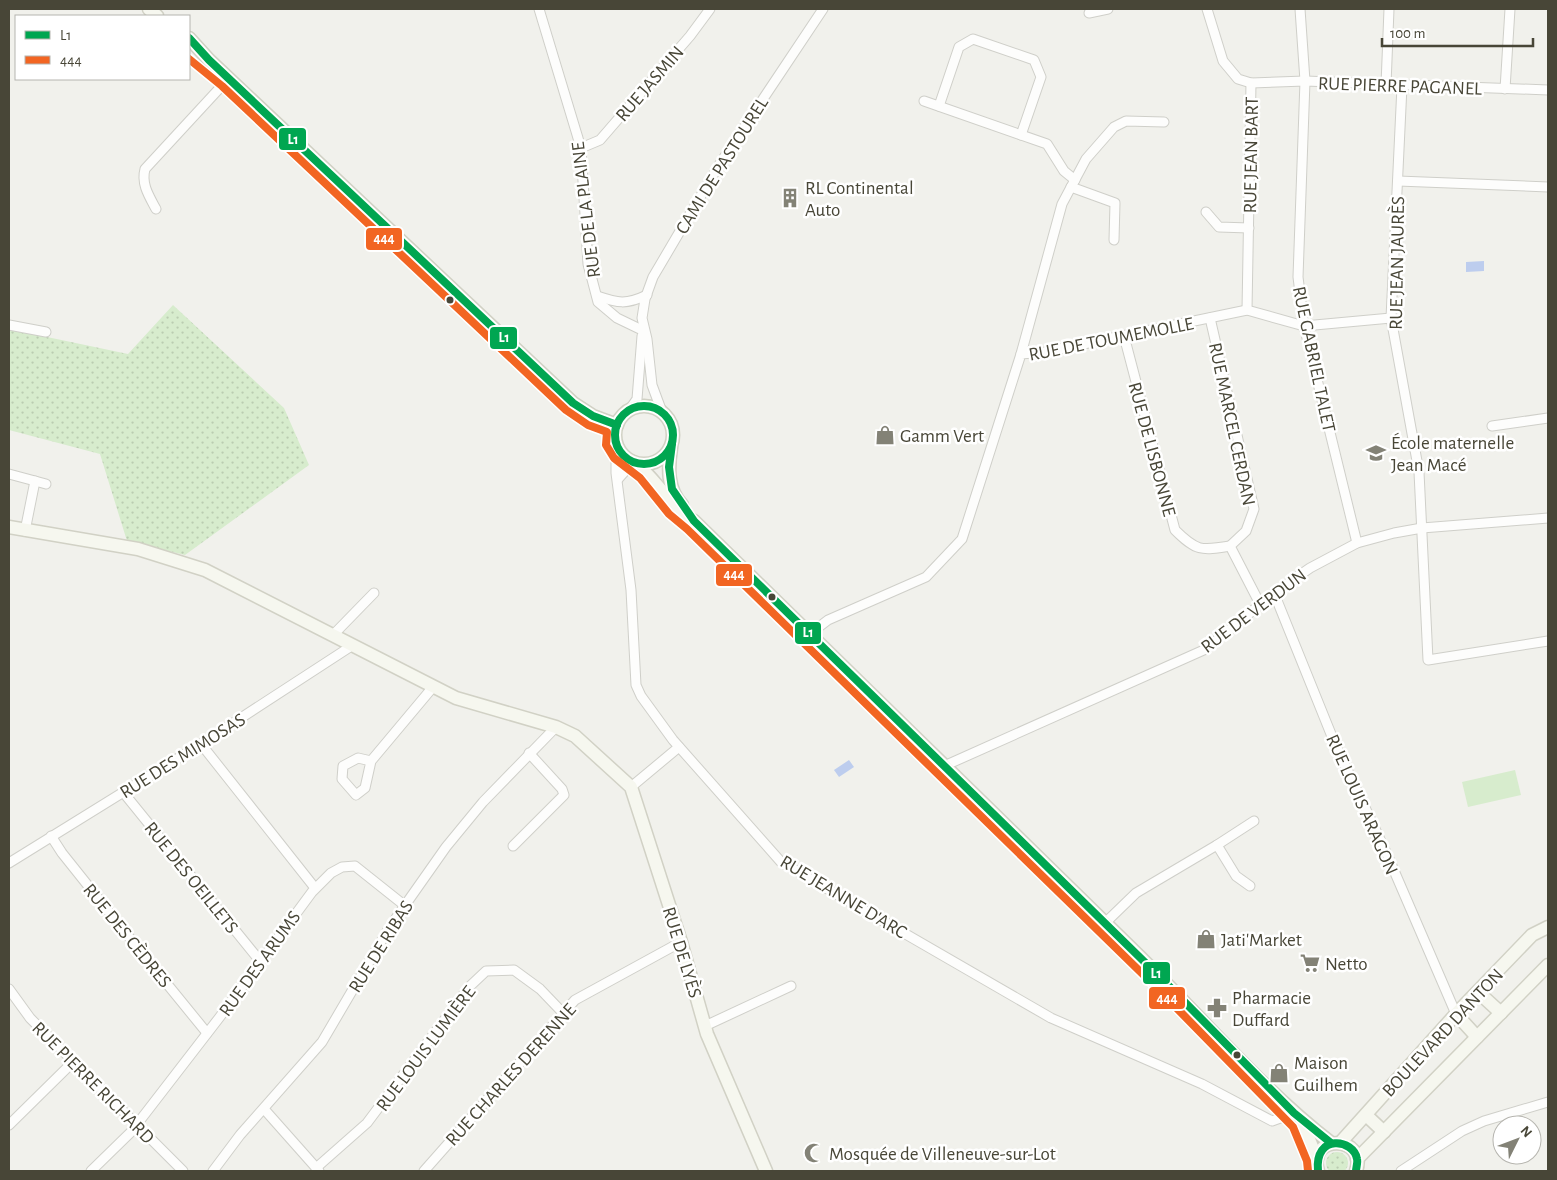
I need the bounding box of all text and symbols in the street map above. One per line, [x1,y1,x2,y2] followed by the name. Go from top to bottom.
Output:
[15,15,190,80] legend
[1382,15,1533,47] scale bar
[1390,26,1425,41] text: 100 m
[60,28,71,43] text: L1
[612,43,688,125] street label: RUE JASMIN
[60,53,82,68] text: 444
[1318,74,1482,99] street label: RUE PIERRE PAGANEL
[673,94,772,238] street label: CAMI DE PASTOUREL
[1241,96,1262,214] street label: RUE JEAN BART
[278,127,307,151] line badge: L1
[287,133,299,147] text: L1
[569,141,604,279] street label: RUE DE LA PLAINE
[805,179,914,220] place label: RL Continental Auto
[779,187,801,209] building icon: RL Continental Auto
[1385,196,1408,330] street label: RUE JEAN JAURÈS
[365,227,403,251] line badge: 444
[373,232,395,246] text: 444
[1289,285,1338,434] street label: RUE GABRIEL TALET
[445,295,455,305] unlabelled marker
[1027,314,1195,365] street label: RUE DE TOUMEMOLLE
[489,326,518,350] line badge: L1
[498,331,510,345] text: L1
[1205,341,1258,508] street label: RUE MARCEL CERDAN
[1124,380,1179,519] street label: RUE DE LISBONNE
[874,424,896,446] shop icon: Gamm Vert
[900,427,984,446] place label: Gamm Vert
[1391,432,1514,475] place label: École maternelle Jean Macé
[1365,442,1387,464] school or university icon: École maternelle Jean Macé
[715,563,753,587] line badge: 444
[1198,566,1310,657] street label: RUE DE VERDUN
[723,568,745,582] text: 444
[767,592,777,602] unlabelled marker
[794,621,822,645] line badge: L1
[802,626,814,640] text: L1
[117,710,249,802] street label: RUE DES MIMOSAS
[1322,732,1401,878] street label: RUE LOUIS ARAGON
[140,819,241,937] street label: RUE DES OEILLETS
[777,852,910,943] street label: RUE JEANNE D'ARC
[79,879,176,992] street label: RUE DES CÈDRES
[345,897,417,996] street label: RUE DE RIBAS
[659,904,706,1000] street label: RUE DE LYÈS
[216,908,305,1020] street label: RUE DES ARUMS
[1195,928,1217,950] shop icon: Jati'Market
[1221,931,1302,950] place label: Jati'Market
[1299,952,1321,974] supermarket icon: Netto
[1325,955,1368,974] place label: Netto
[1142,961,1171,985] line badge: L1
[1379,965,1507,1101] street label: BOULEVARD DANTON
[1150,967,1162,981] text: L1
[371,981,479,1115] street label: RUE LOUIS LUMIÈRE
[1148,986,1186,1010] line badge: 444
[1232,989,1311,1030] place label: Pharmacie Duffard
[1156,992,1178,1006] text: 444
[1206,997,1228,1019] pharmacy icon: Pharmacie Duffard
[442,1000,580,1150] street label: RUE CHARLES DERENNE
[28,1018,158,1148] street label: RUE PIERRE RICHARD
[1232,1050,1242,1060] unlabelled marker
[1294,1054,1358,1095] place label: Maison Guilhem
[1268,1062,1290,1084] shop icon: Maison Guilhem
[1492,1115,1542,1165] north arrow
[1517,1124,1534,1140] text: N
[803,1142,825,1164] mosque icon: Mosquée de Villeneuve-sur-Lot
[829,1145,1056,1164] place label: Mosquée de Villeneuve-sur-Lot

